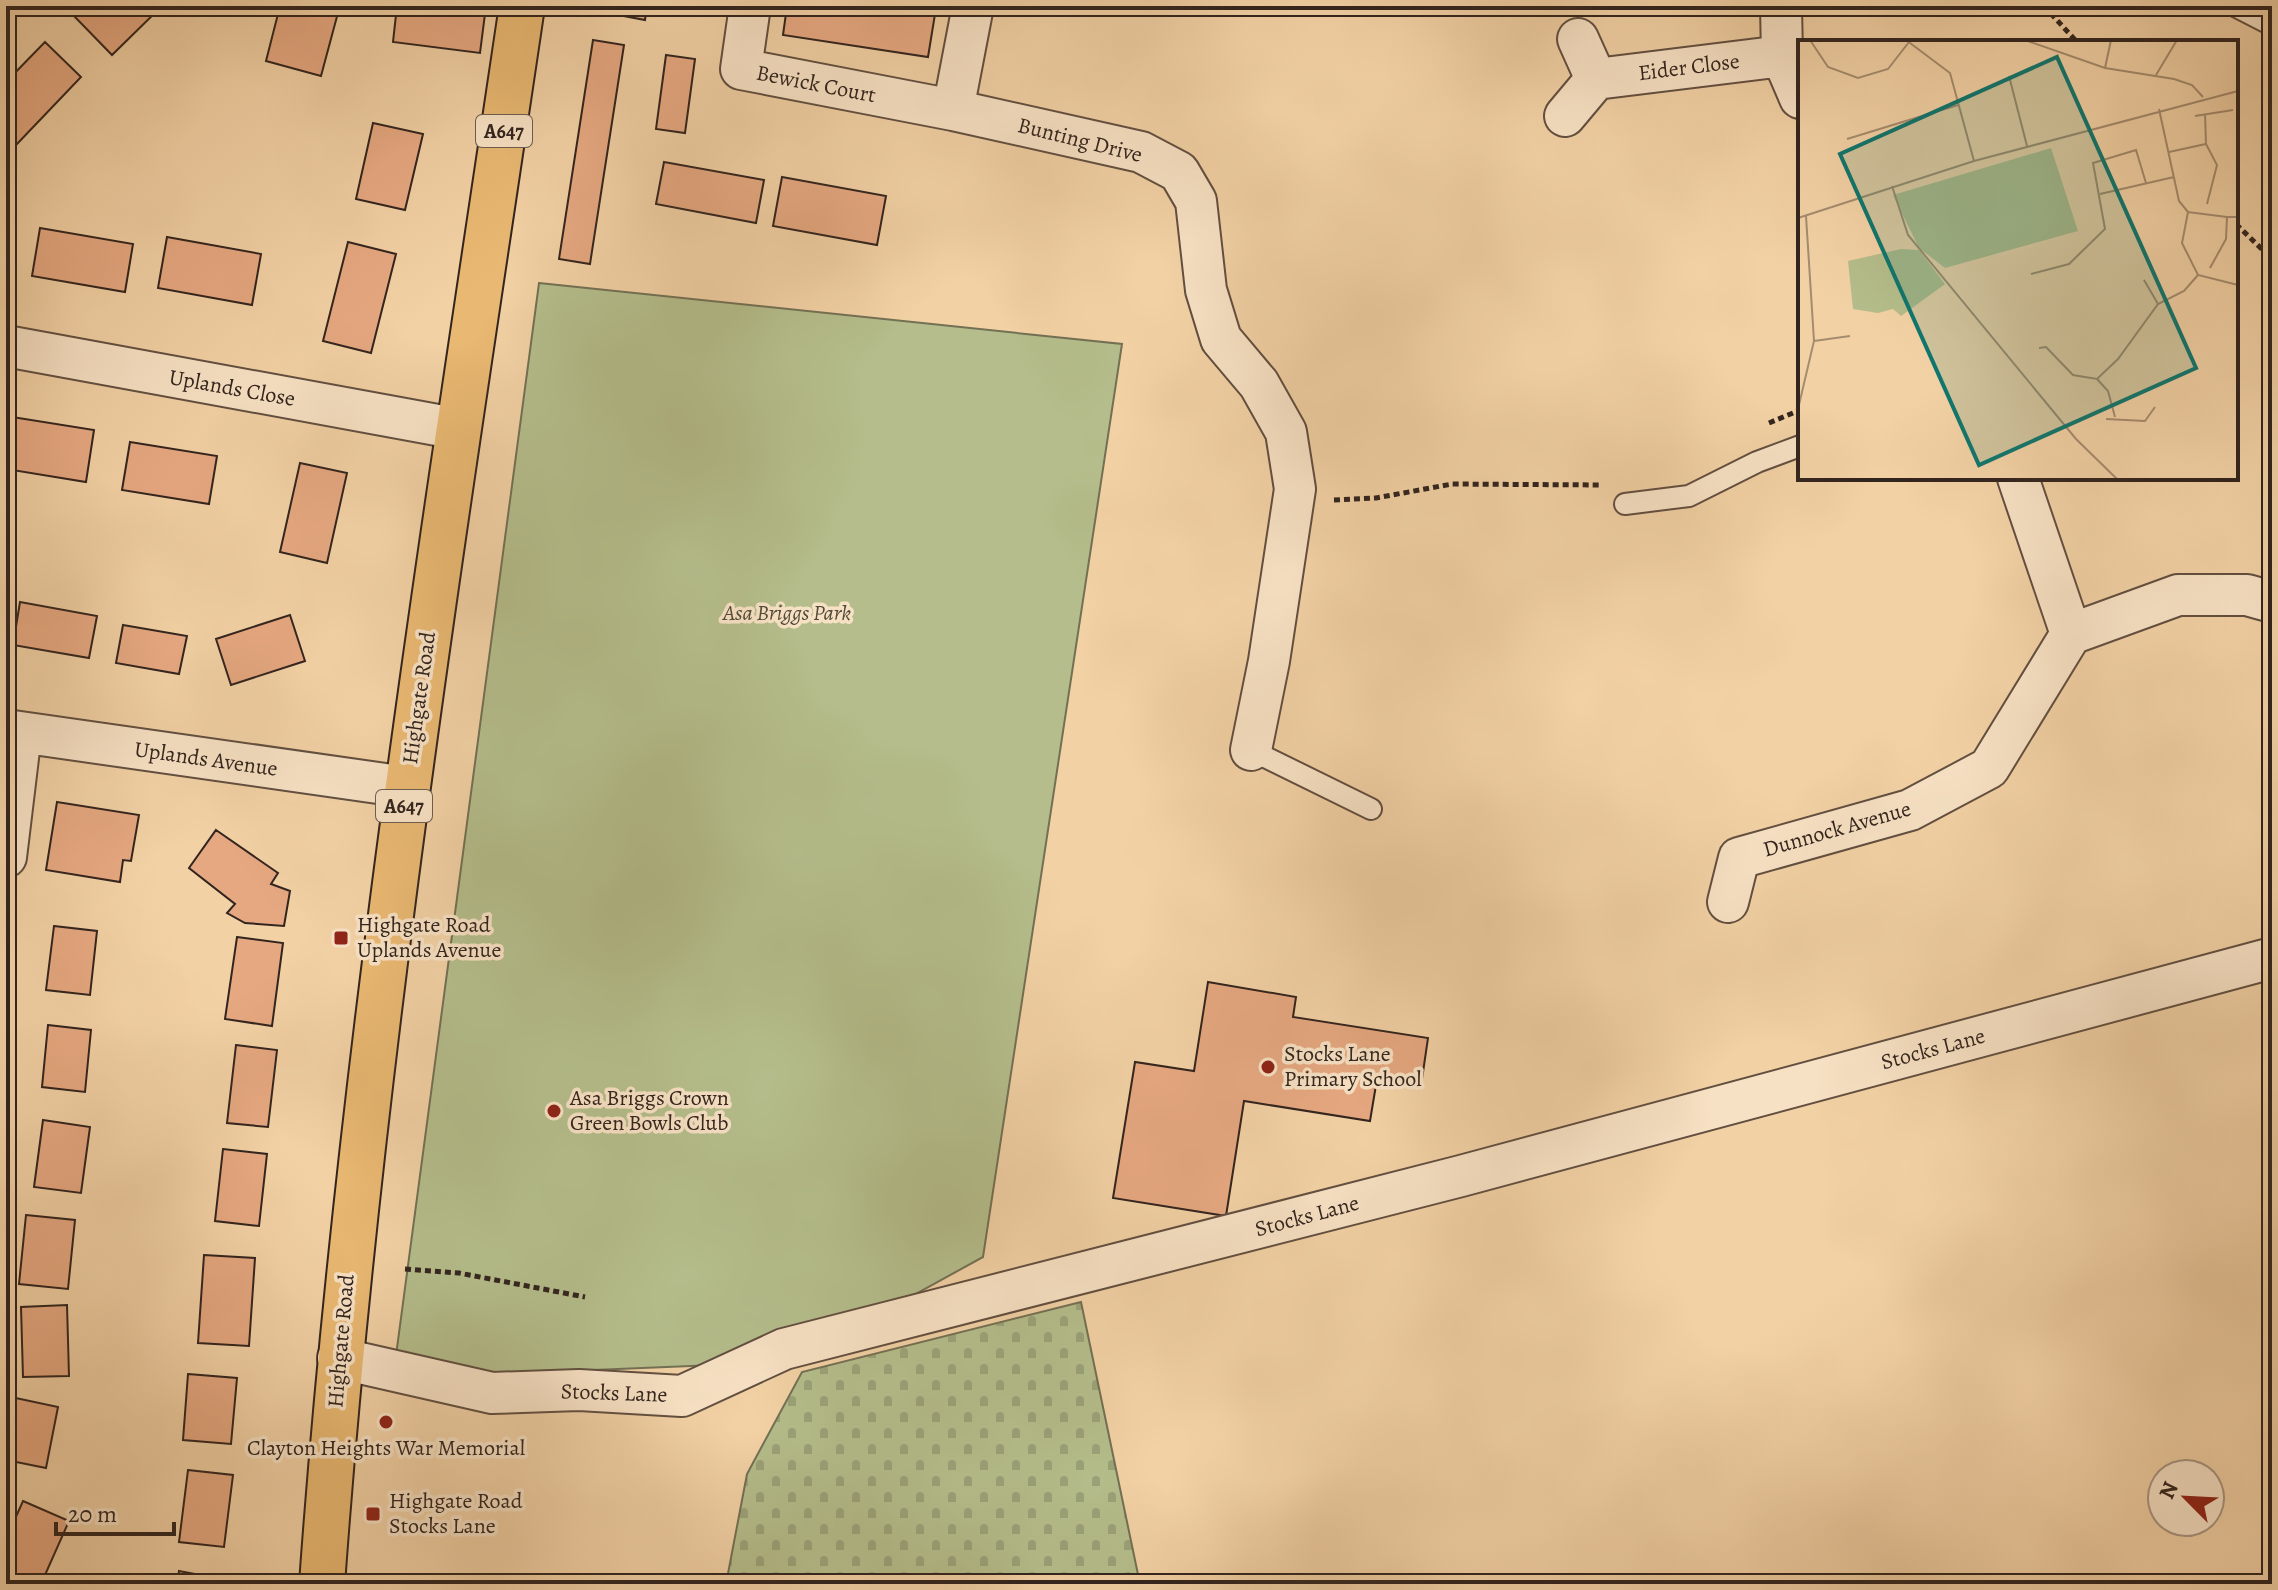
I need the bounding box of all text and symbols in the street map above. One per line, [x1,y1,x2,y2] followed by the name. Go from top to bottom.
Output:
[1798,40,2238,480] inset map
[1637,46,1741,88] street label: Eider Close
[754,58,878,110] street label: Bewick Court
[1015,110,1145,170] street label: Bunting Drive
[476,115,532,147] road number: A647
[167,362,297,414] street label: Uplands Close
[722,598,851,628] park label: Asa Briggs Park
[395,630,443,766] street label: Highgate Road
[132,734,280,784] street label: Uplands Avenue
[376,790,432,822] road number: A647
[1760,794,1914,864] street label: Dunnock Avenue
[357,910,501,965] place label: Highgate Road Uplands Avenue
[332,929,350,947] marker: Highgate Road Uplands Avenue
[1878,1021,1988,1077] street label: Stocks Lane
[1284,1039,1422,1094] place label: Stocks Lane Primary School
[1259,1058,1277,1076] marker: Stocks Lane Primary School
[569,1083,729,1138] place label: Asa Briggs Crown Green Bowls Club
[545,1102,563,1120] marker: Asa Briggs Crown Green Bowls Club
[1252,1188,1362,1244] street label: Stocks Lane
[320,1273,362,1409] street label: Highgate Road
[560,1376,668,1410] street label: Stocks Lane
[377,1413,395,1431] marker: Clayton Heights War Memorial
[247,1433,525,1463] place label: Clayton Heights War Memorial
[2146,1458,2226,1538] north arrow
[2152,1477,2186,1504] text: N
[56,1486,174,1536] scale bar
[389,1486,523,1541] place label: Highgate Road Stocks Lane
[68,1498,117,1530] text: 20 m
[364,1505,382,1523] marker: Highgate Road Stocks Lane

